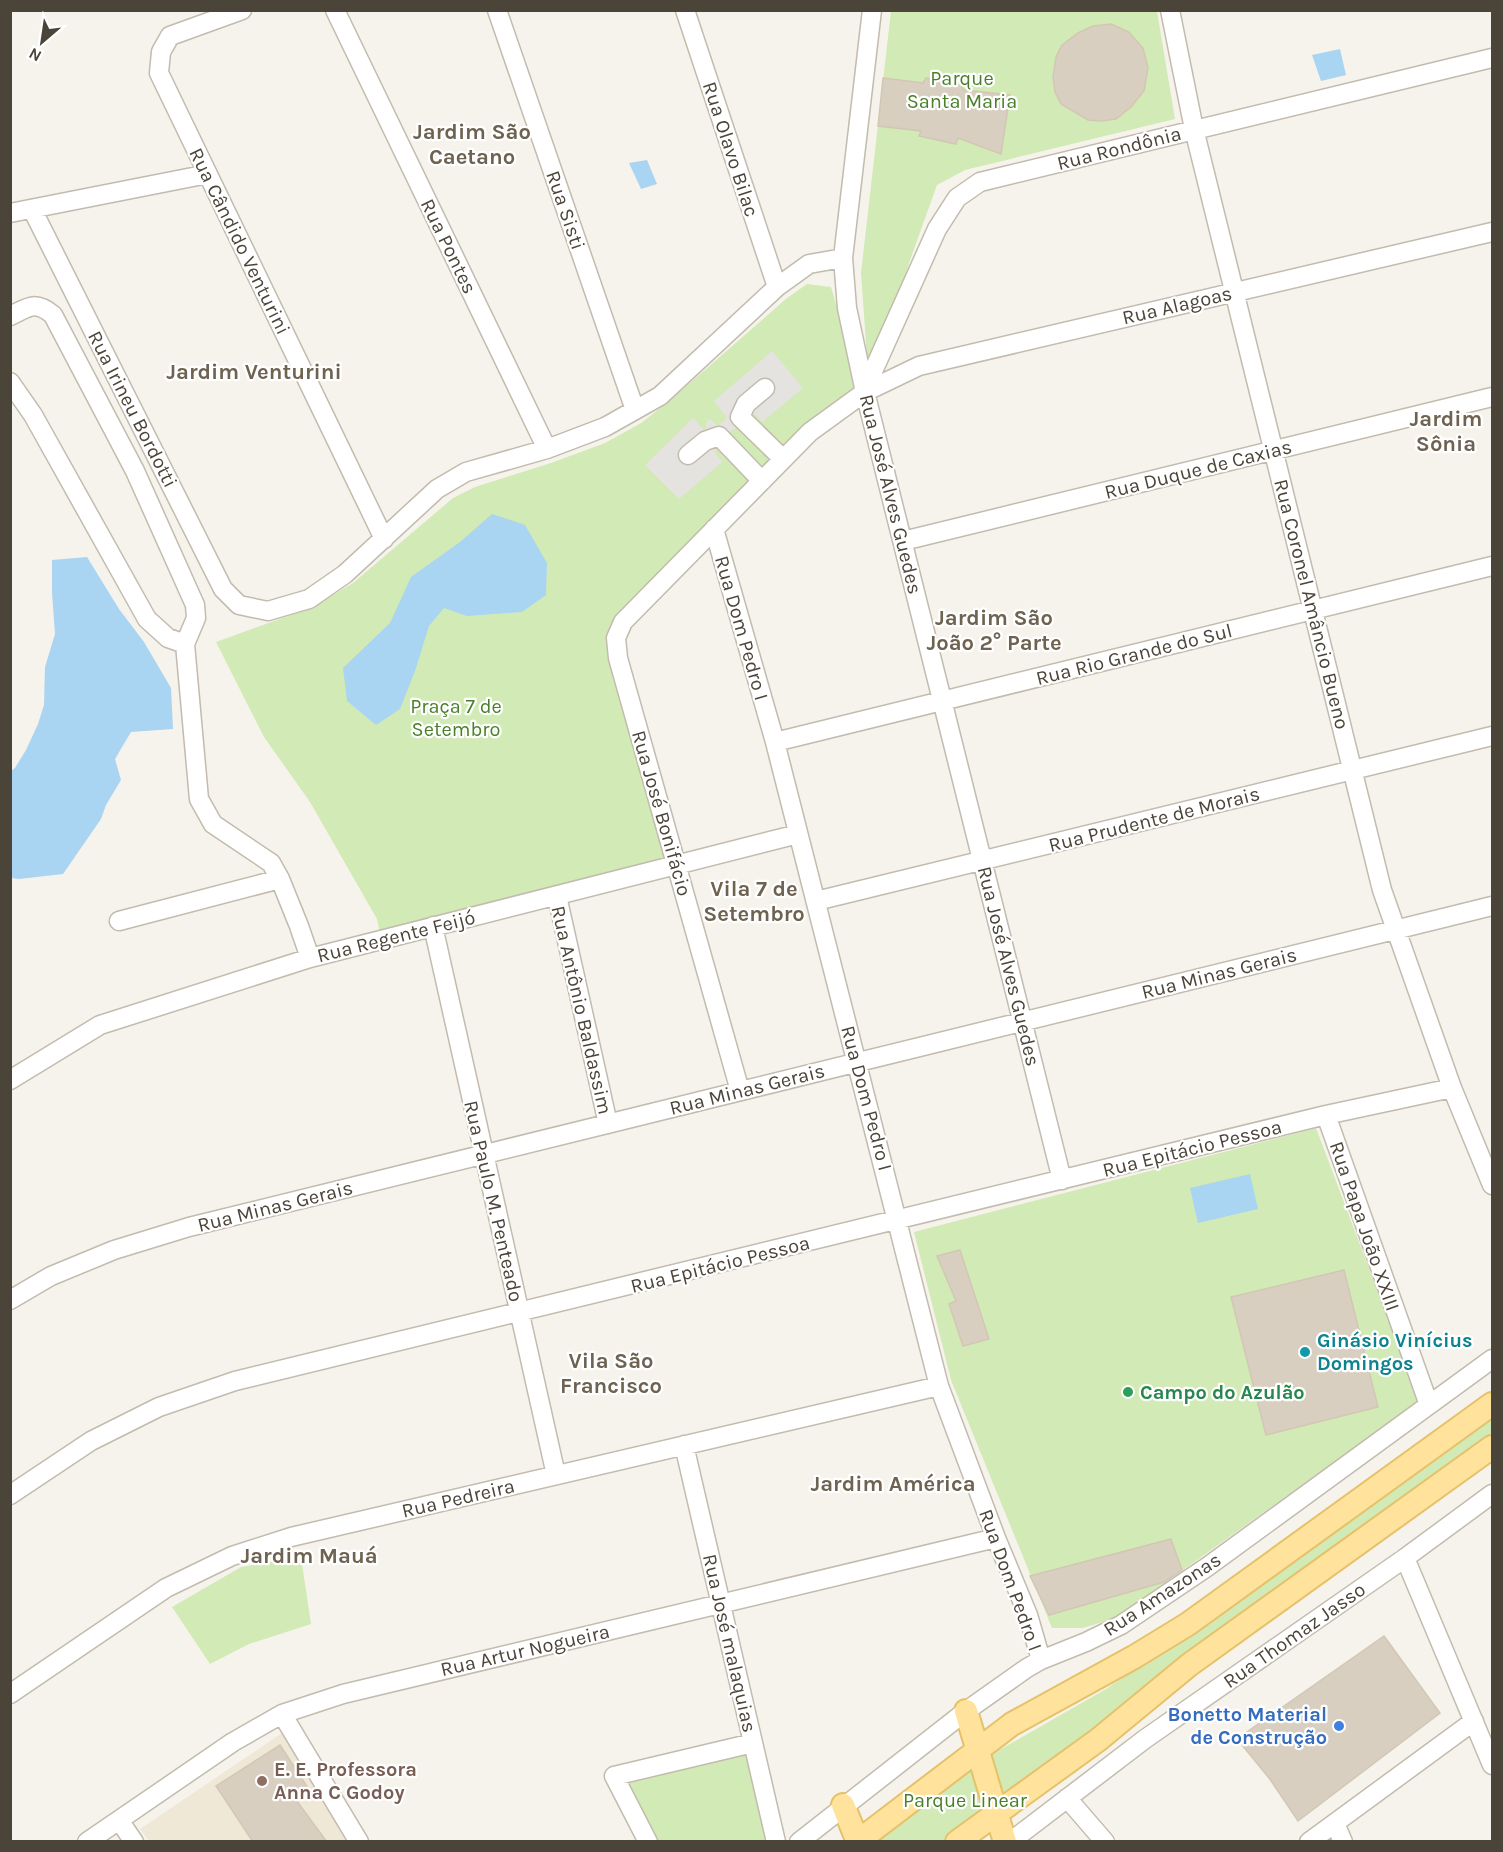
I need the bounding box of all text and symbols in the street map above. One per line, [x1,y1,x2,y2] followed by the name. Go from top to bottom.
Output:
[12,12,72,72] north arrow
[25,44,45,66] text: N
[907,67,1017,113] park label: Parque Santa Maria
[698,79,763,220] street label: Rua Olavo Bilac
[413,119,531,170] district label: Jardim São Caetano
[1055,122,1184,175] street label: Rua Rondônia
[184,144,295,338] street label: Rua Cândido Venturini
[541,168,590,253] street label: Rua Sisti
[416,195,481,297] street label: Rua Pontes
[1120,282,1234,329] street label: Rua Alagoas
[83,327,182,491] street label: Rua Irineu Bordotti
[166,359,342,385] district label: Jardim Venturini
[855,392,926,596] street label: Rua José Alves Guedes
[1410,406,1482,457] district label: Jardim Sônia
[1102,435,1294,504] street label: Rua Duque de Caxias
[1269,477,1354,732] street label: Rua Coronel Amâncio Bueno
[710,553,773,703] street label: Rua Dom Pedro I
[926,605,1062,656] district label: Jardim São João 2° Parte
[1034,619,1235,690] street label: Rua Rio Grande do Sul
[410,695,502,741] park label: Praça 7 de Setembro
[627,728,696,899] street label: Rua José Bonifácio
[1046,782,1262,857] street label: Rua Prudente de Morais
[973,864,1044,1068] street label: Rua José Alves Guedes
[703,876,805,927] district label: Vila 7 de Setembro
[546,904,617,1117] street label: Rua Antônio Baldassim
[315,906,478,967] street label: Rua Regente Feijó
[1139,943,1299,1004] street label: Rua Minas Gerais
[836,1023,897,1173] street label: Rua Dom Pedro I
[667,1059,827,1120] street label: Rua Minas Gerais
[459,1098,528,1304] street label: Rua Paulo M. Penteado
[1100,1115,1284,1182] street label: Rua Epitácio Pessoa
[1325,1138,1404,1314] street label: Rua Papa João XXIII
[195,1176,355,1237] street label: Rua Minas Gerais
[628,1231,812,1298] street label: Rua Epitácio Pessoa
[1317,1329,1473,1375] place label: Ginásio Vinícius Domingos
[1298,1345,1312,1359] marker: Ginásio Vinícius Domingos
[560,1348,662,1399] district label: Vila São Francisco
[1140,1381,1305,1404] place label: Campo do Azulão
[1121,1385,1135,1399] marker: Campo do Azulão
[810,1471,976,1497] district label: Jardim América
[399,1474,517,1523] street label: Rua Pedreira
[974,1506,1047,1654] street label: Rua Dom Pedro I
[240,1543,378,1569] district label: Jardim Mauá
[1099,1548,1225,1641] street label: Rua Amazonas
[698,1552,761,1734] street label: Rua José malaquias
[1219,1578,1370,1693] street label: Rua Thomaz Jasso
[438,1620,612,1681] street label: Rua Artur Nogueira
[1168,1703,1327,1749] place label: Bonetto Material de Construção
[1332,1719,1346,1733] marker: Bonetto Material de Construção
[274,1758,417,1804] place label: E. E. Professora Anna C Godoy
[255,1774,269,1788] marker: E. E. Professora Anna C Godoy
[903,1789,1028,1812] park label: Parque Linear

